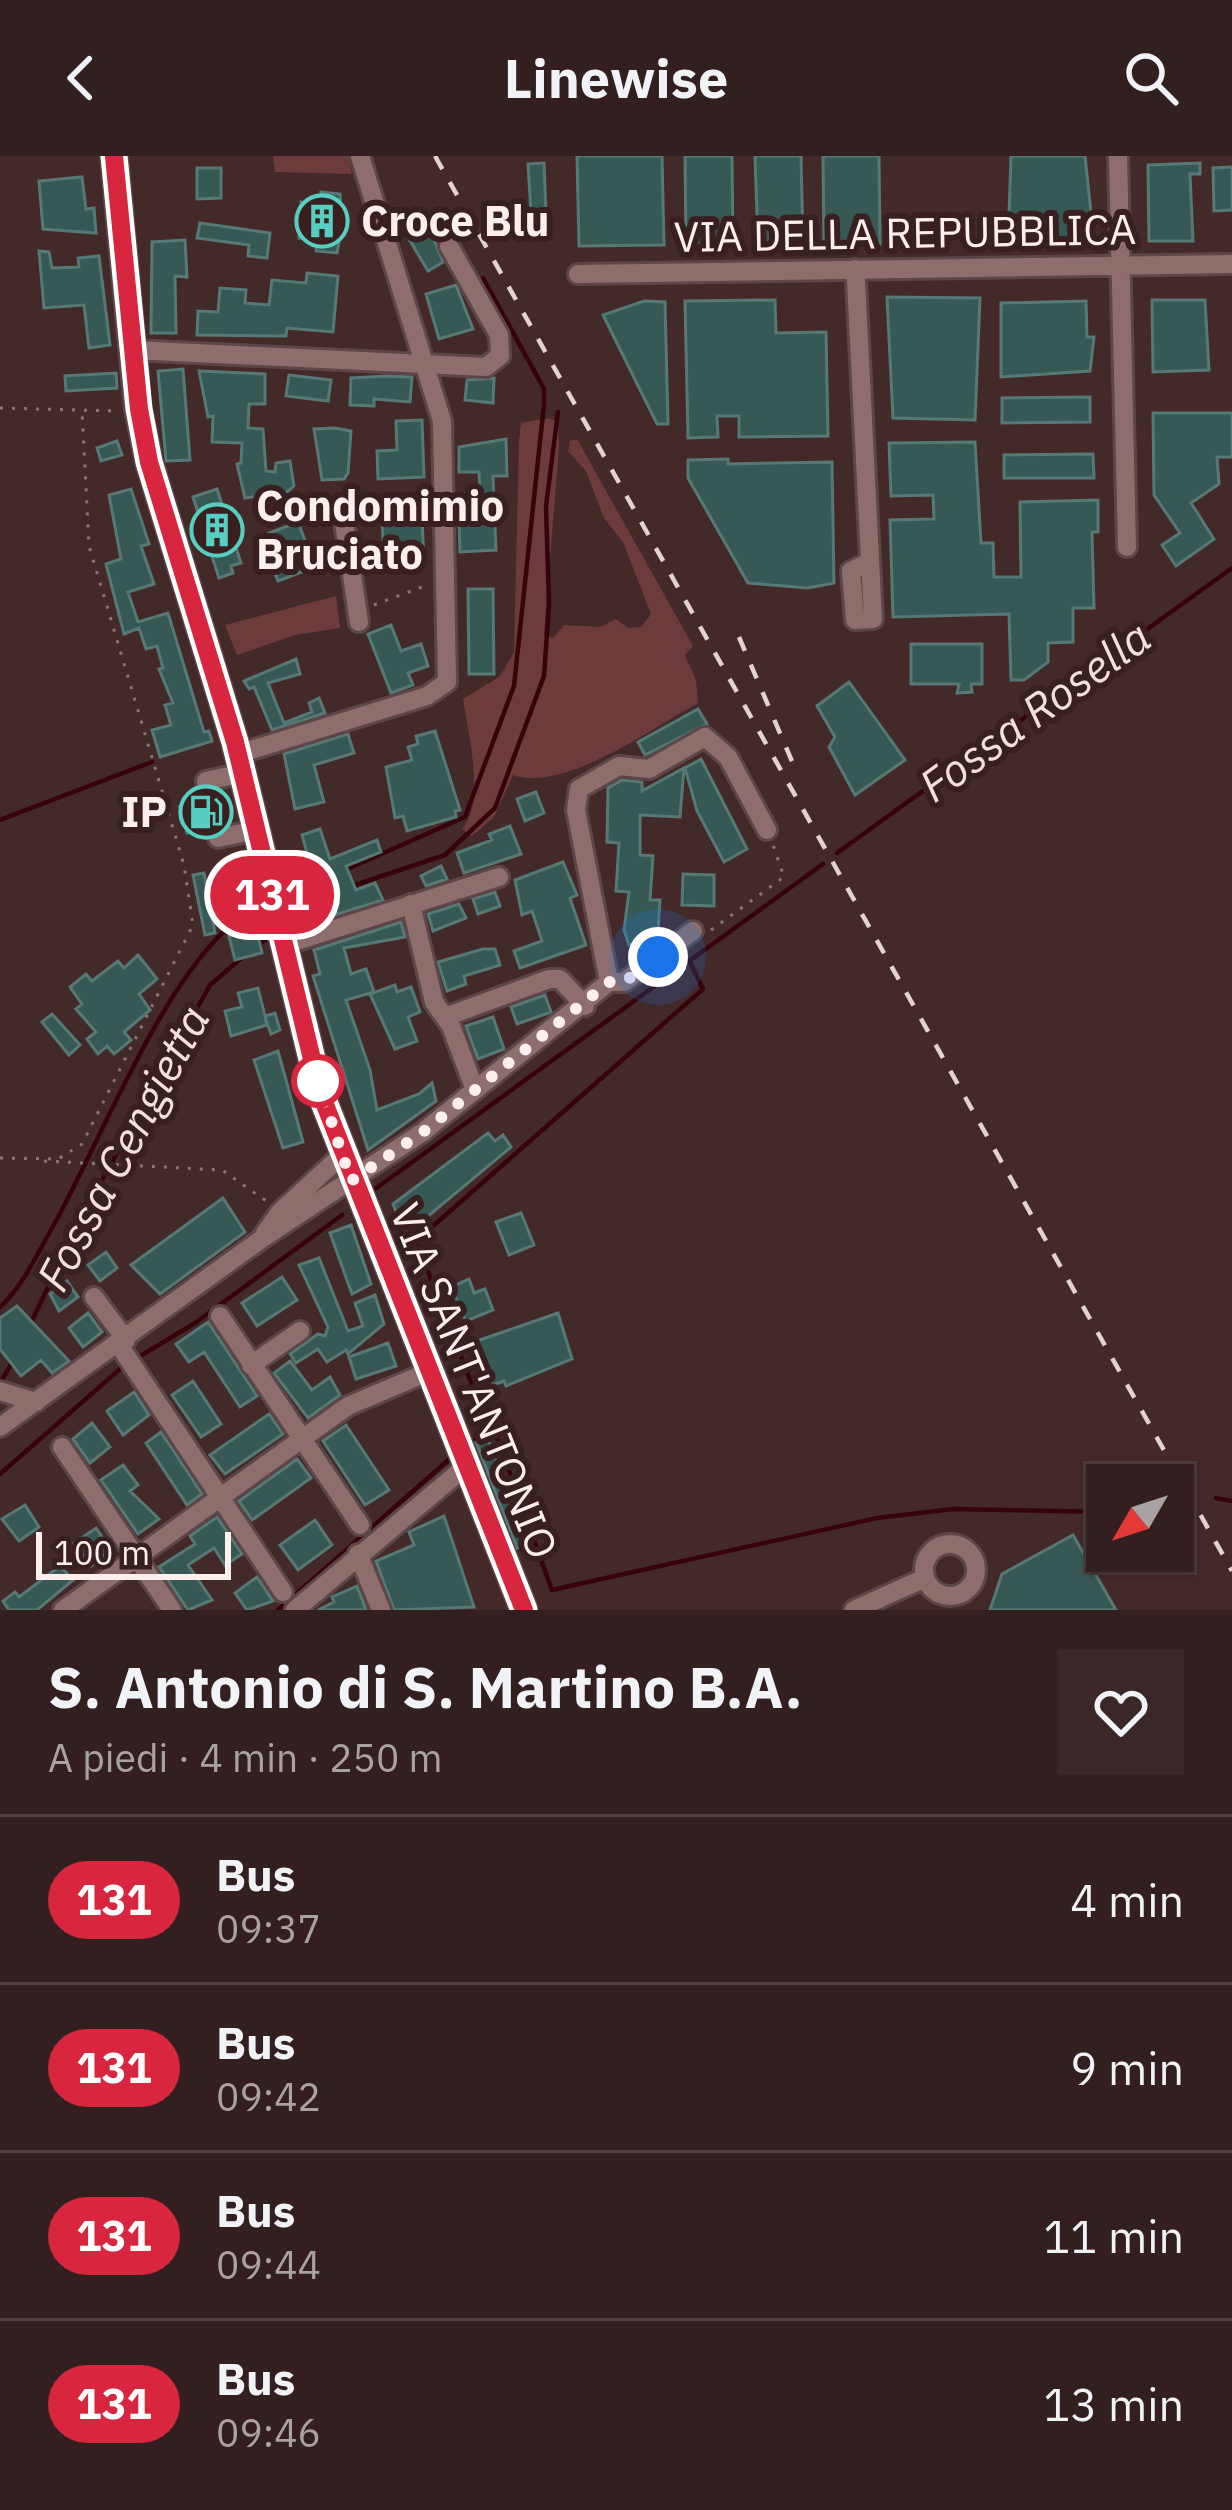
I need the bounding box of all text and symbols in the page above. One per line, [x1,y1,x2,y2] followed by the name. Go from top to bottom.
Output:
[504,43,728,113] text: Linewise
[48,45,114,111] icon: back
[1118,45,1184,111] icon: search
[294,193,350,249] building icon: Croce Blu
[361,193,550,248] place label: Croce Blu
[673,201,1137,264] street label: VIA DELLA REPUBBLICA
[256,478,504,581] place label: Condomimio Bruciato
[189,502,245,558] building icon: Condomimio Bruciato
[907,607,1162,814] water label: Fossa Rosella
[121,784,167,839] place label: IP
[178,784,234,840] fuel station icon: IP
[203,856,341,934] line badge: 131
[234,867,310,922] text: 131
[628,927,688,987] your location
[23,995,222,1300] water label: Fossa Cengietta
[293,1056,343,1106] unlabelled marker
[378,1195,571,1567] street label: VIA SANT'ANTONIO
[1086,1464,1194,1572] north arrow
[1086,1464,1194,1572] map controls
[36,1526,231,1579] scale bar
[54,1531,150,1574] text: 100 m
[1058,1649,1184,1775] button: heart
[48,1650,802,1724] text: S. Antonio di S. Martino B.A.
[48,1732,443,1783] text: A piedi · 4 min · 250 m
[216,1845,296,1903] text: Bus
[1070,1871,1184,1929] text: 4 min
[76,1872,152,1927] text: 131
[216,1903,321,1954] text: 09:37
[216,2013,296,2071] text: Bus
[1070,2039,1184,2097] text: 9 min
[76,2040,152,2095] text: 131
[216,2071,321,2122] text: 09:42
[216,2181,296,2239] text: Bus
[1043,2207,1184,2265] text: 11 min
[76,2208,152,2263] text: 131
[216,2239,321,2290] text: 09:44
[216,2349,296,2407] text: Bus
[1043,2375,1184,2433] text: 13 min
[76,2376,152,2431] text: 131
[216,2407,321,2458] text: 09:46

